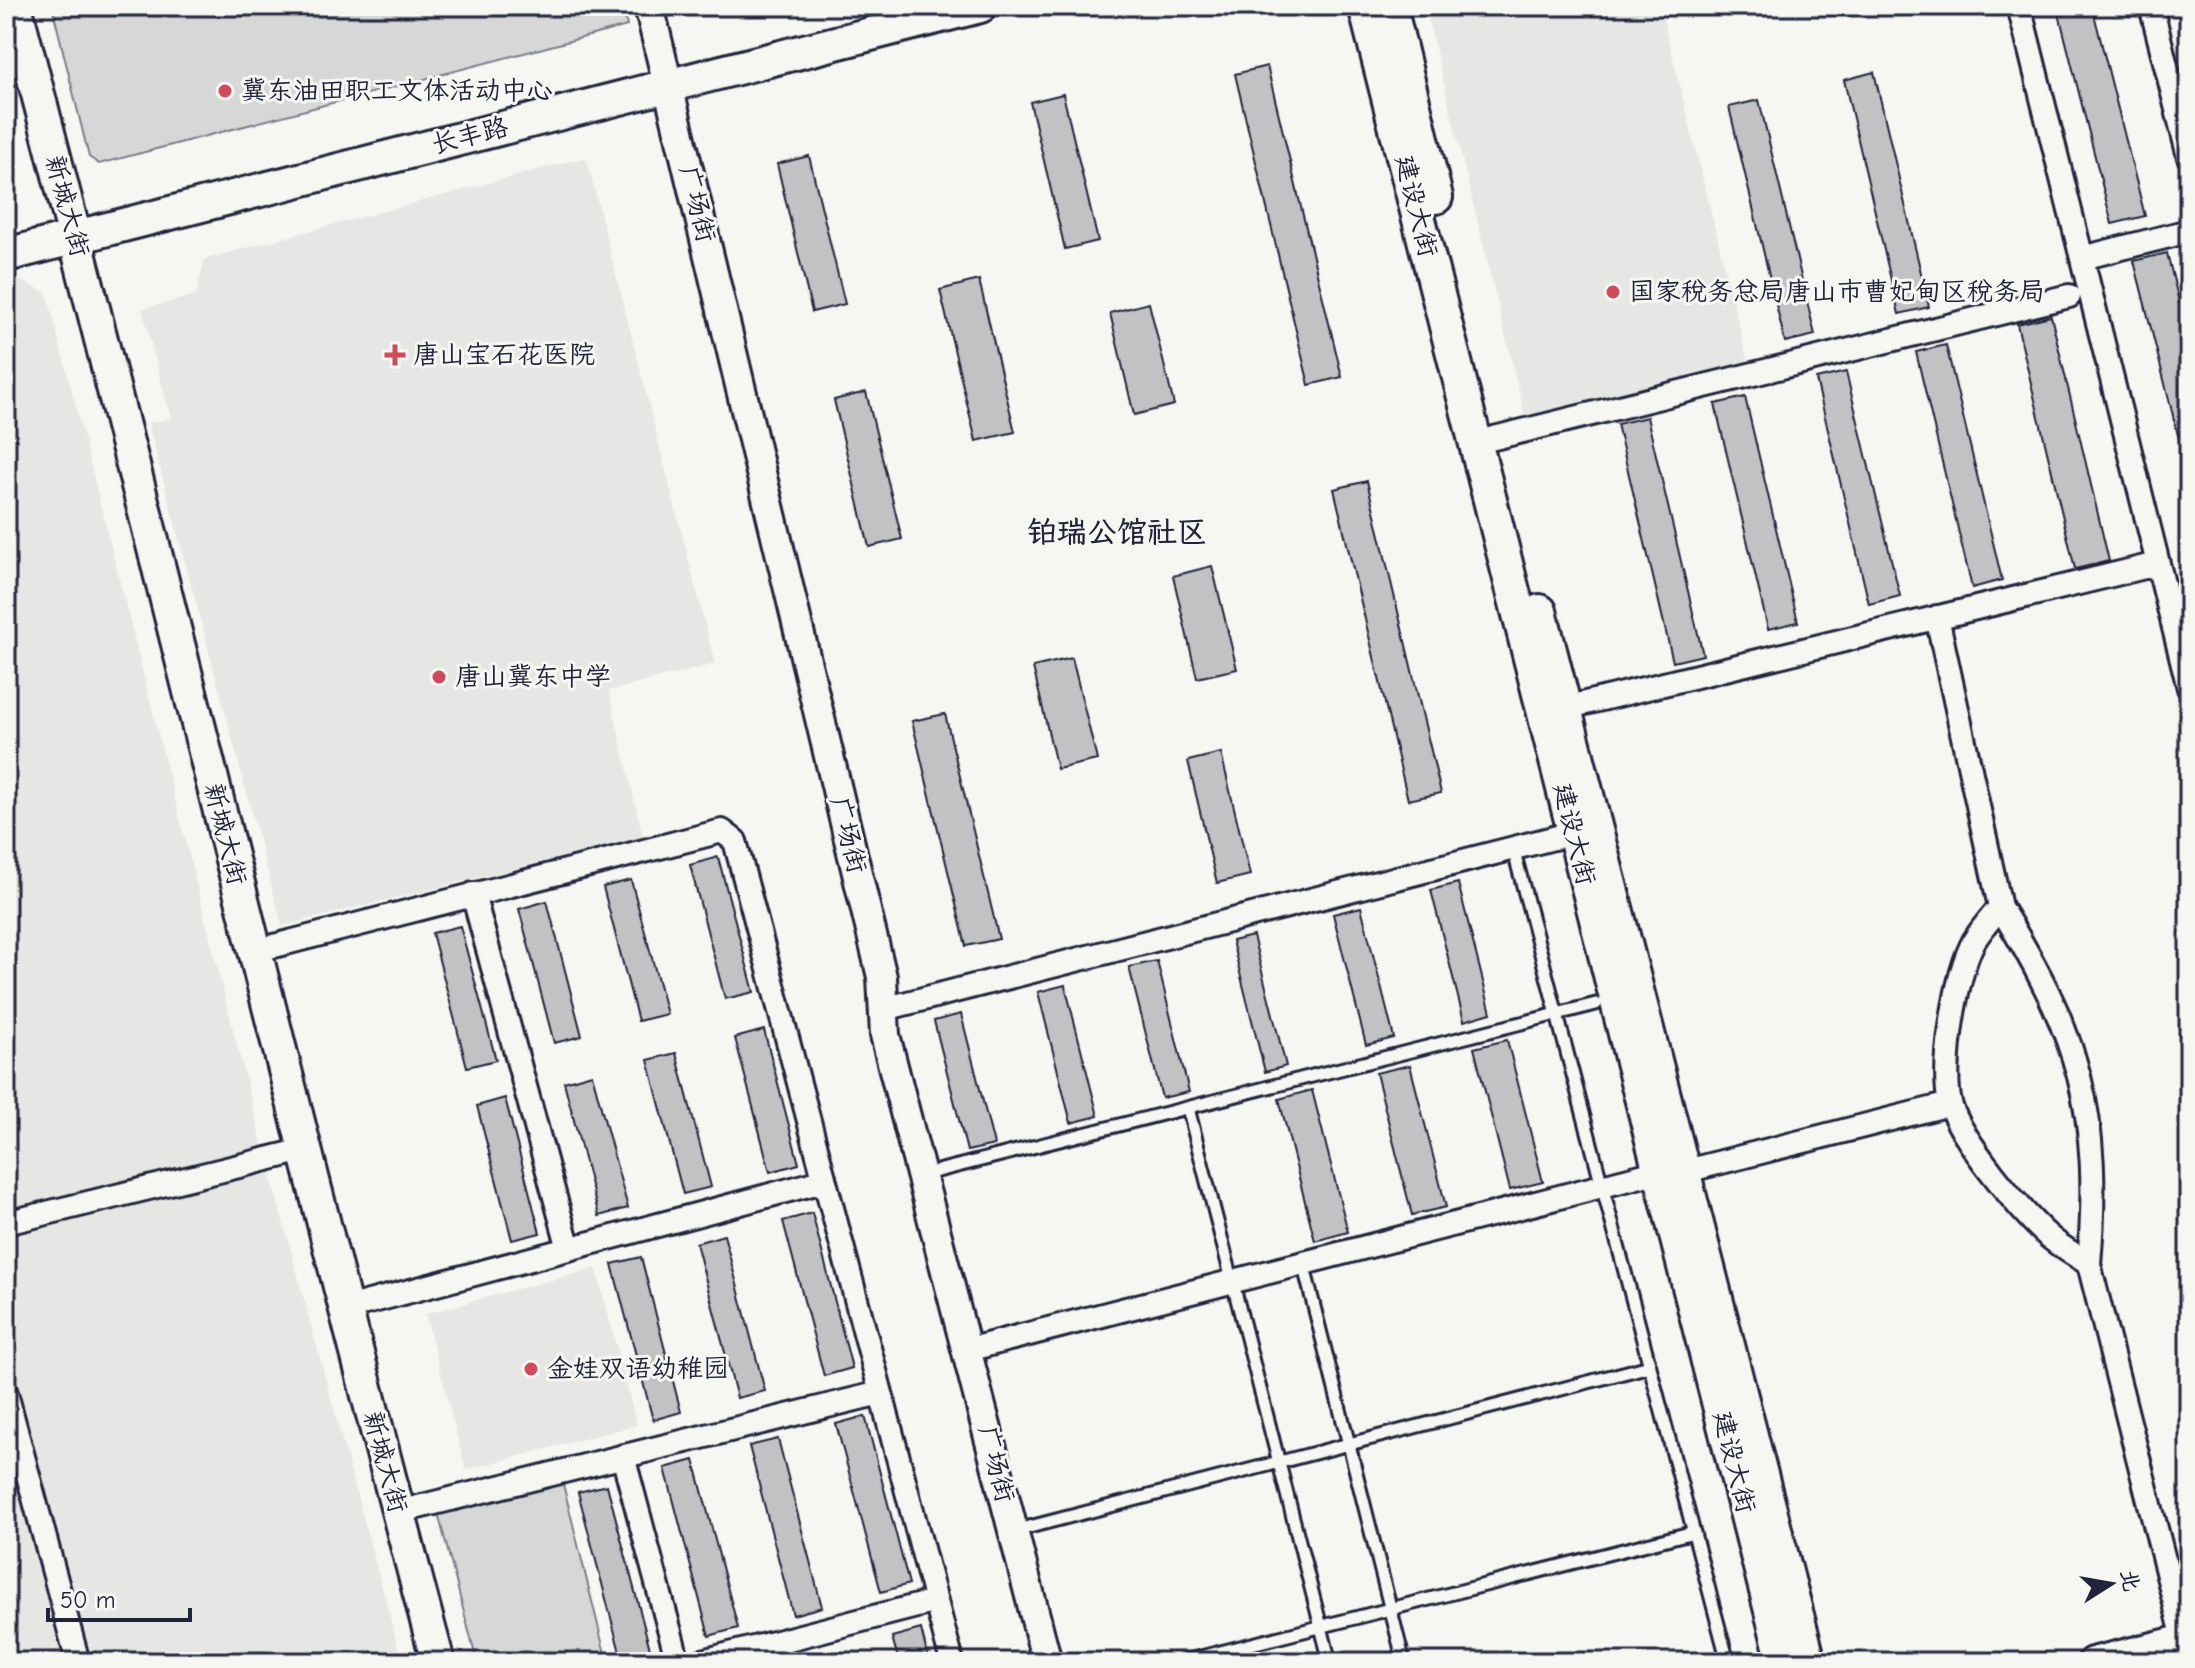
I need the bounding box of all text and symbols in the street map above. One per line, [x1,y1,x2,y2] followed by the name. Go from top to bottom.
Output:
[241,76,553,106] place label: 冀东油田职工文体活动中心
[216,82,234,100] marker: 冀东油田职工文体活动中心
[429,112,511,160] street label: 长丰路
[39,152,95,260] street label: 新城大街
[1389,152,1443,260] street label: 建设大街
[673,163,721,245] street label: 广场街
[1629,277,2045,307] place label: 国家税务总局唐山市曹妃甸区税务局
[1604,283,1622,301] marker: 国家税务总局唐山市曹妃甸区税务局
[413,340,595,370] place label: 唐山宝石花医院
[384,344,406,366] marker: 唐山宝石花医院
[1027,515,1207,550] district label: 铂瑞公馆社区
[455,662,611,692] place label: 唐山冀东中学
[430,668,448,686] marker: 唐山冀东中学
[198,780,252,888] street label: 新城大街
[1547,780,1601,888] street label: 建设大街
[824,794,872,876] street label: 广场街
[547,1354,729,1384] place label: 金娃双语幼稚园
[522,1360,540,1378] marker: 金娃双语幼稚园
[357,1408,413,1516] street label: 新城大街
[1707,1408,1761,1516] street label: 建设大街
[972,1423,1020,1505] street label: 广场街
[2071,1544,2151,1624] north arrow
[2115,1567,2145,1594] text: 北
[48,1572,190,1622] scale bar
[60,1586,116,1614] text: 50 m

